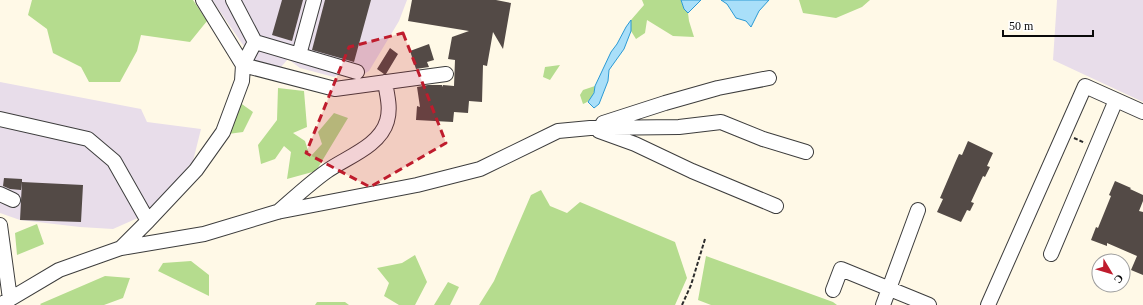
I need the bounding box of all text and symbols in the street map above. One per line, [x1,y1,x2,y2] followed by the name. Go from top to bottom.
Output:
[1003,12,1093,38] scale bar
[1009,19,1034,33] text: 50 m
[1091,253,1131,293] north arrow
[1112,272,1126,286] text: С

